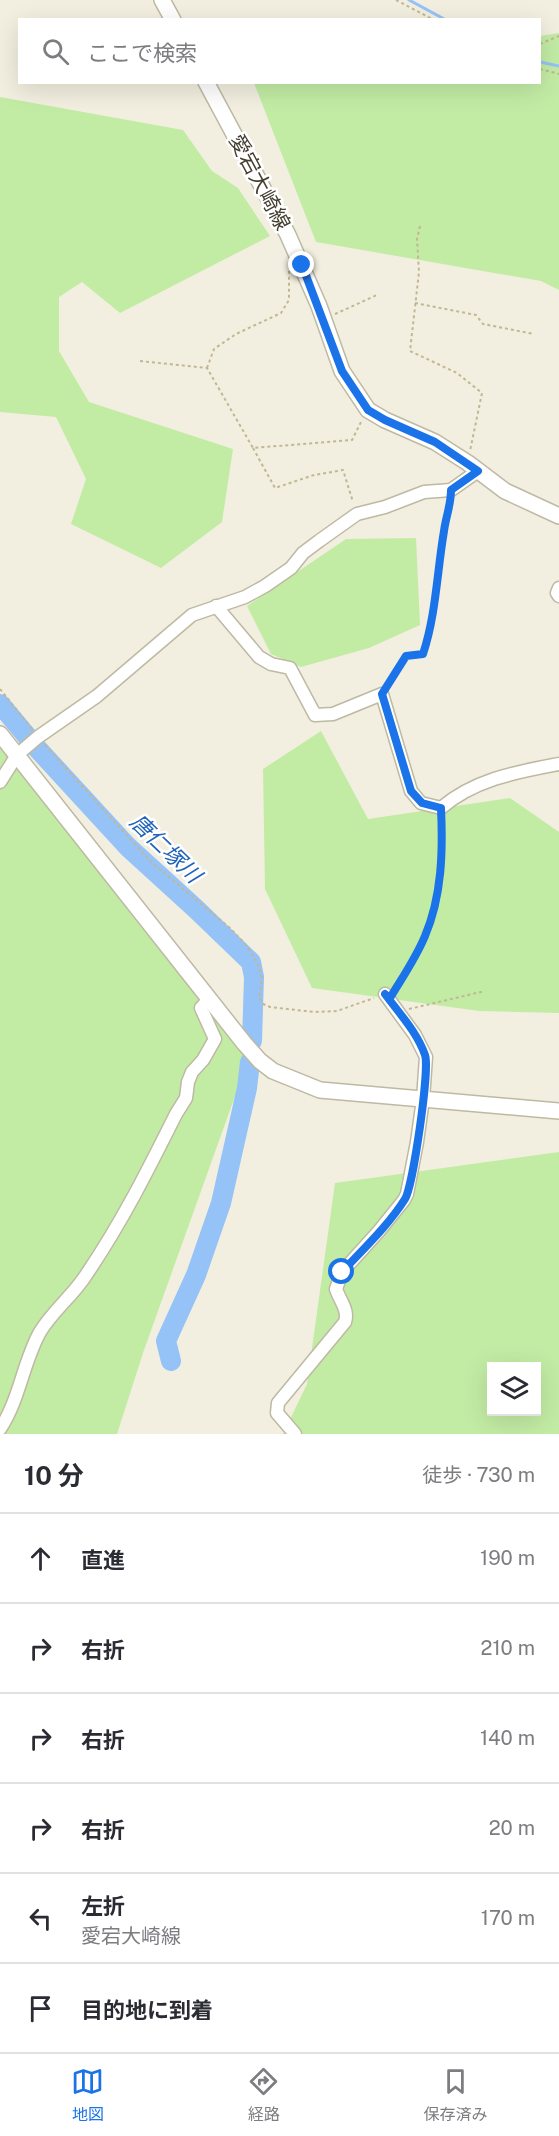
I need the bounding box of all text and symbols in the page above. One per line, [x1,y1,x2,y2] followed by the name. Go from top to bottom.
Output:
[18,18,541,84] search box
[39,35,72,68] icon: search
[87,40,197,66] text: ここで検索
[224,130,296,234] street label: 愛宕大崎線
[288,251,314,277] route end
[125,808,208,889] water label: 唐仁塚川
[328,1258,354,1284] route start
[487,1362,541,1416] map controls
[487,1362,541,1416] button: layers
[24,1460,84,1491] text: 10 分
[422,1463,535,1487] text: 徒歩 · 730 m
[24,1542,57,1575] icon: ahead
[480,1546,535,1570] text: 190 m
[81,1547,125,1573] text: 直進
[24,1632,57,1665] icon: right
[481,1636,535,1660] text: 210 m
[81,1637,125,1663] text: 右折
[24,1722,57,1755] icon: right
[480,1726,535,1750] text: 140 m
[81,1727,125,1753] text: 右折
[24,1812,57,1845] icon: right
[489,1816,535,1840] text: 20 m
[81,1817,125,1843] text: 右折
[81,1893,125,1919] text: 左折
[24,1902,57,1935] icon: left
[481,1906,535,1930] text: 170 m
[81,1924,181,1948] text: 愛宕大崎線
[24,1992,57,2025] icon: arrive
[81,1997,213,2023] text: 目的地に到着
[71,2065,104,2125] tab: 地図
[247,2065,280,2125] tab: 経路
[423,2065,487,2125] tab: 保存済み

